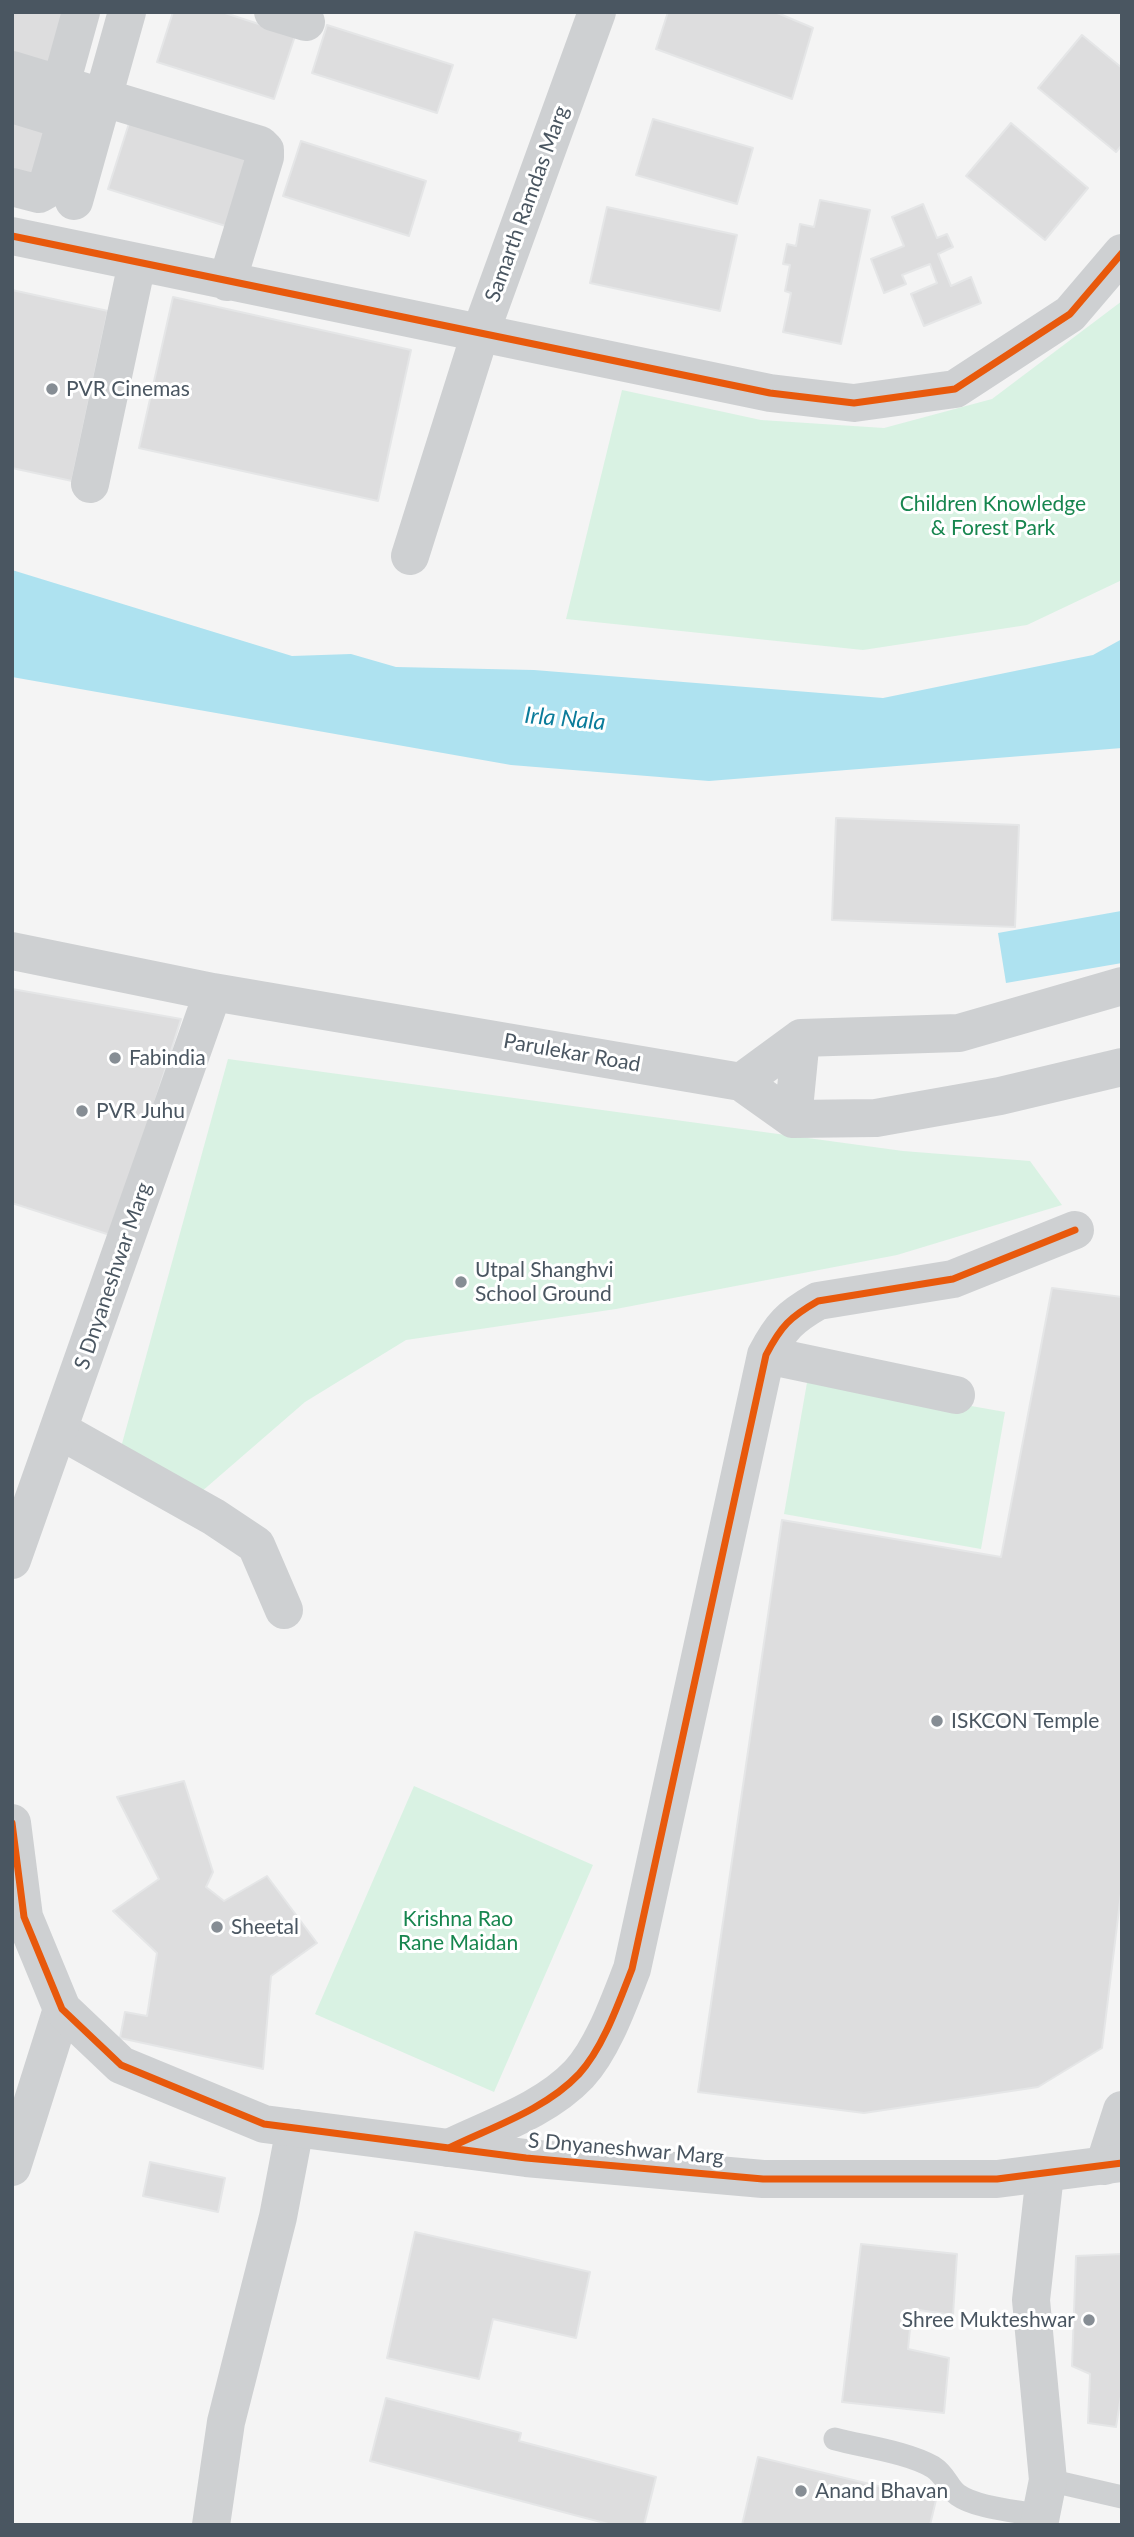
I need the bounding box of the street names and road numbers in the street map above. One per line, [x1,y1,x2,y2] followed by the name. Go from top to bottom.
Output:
[480,102,574,306] street label: Samarth Ramdas Marg
[501,1029,643,1077] street label: Parulekar Road
[69,1179,157,1373] street label: S Dnyaneshwar Marg
[527,2128,725,2170] street label: S Dnyaneshwar Marg

